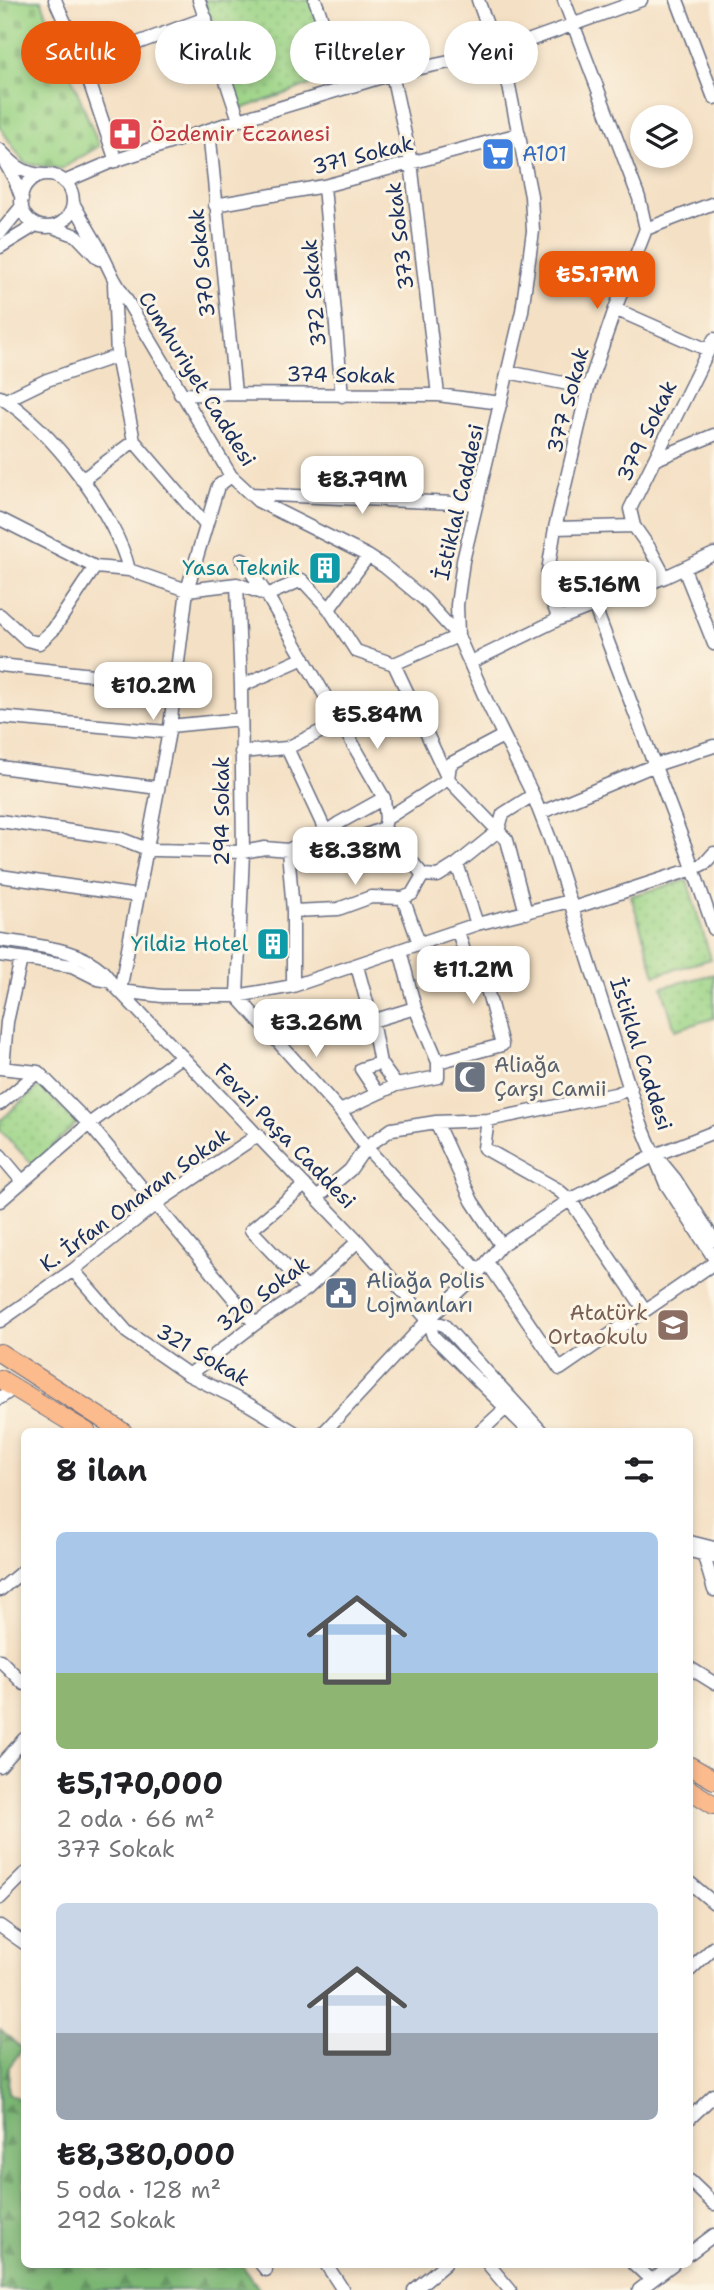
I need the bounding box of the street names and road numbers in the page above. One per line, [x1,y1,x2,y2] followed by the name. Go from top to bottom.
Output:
[310,129,416,181] street label: 371 Sokak
[379,180,421,292] street label: 373 Sokak
[182,207,222,319] street label: 370 Sokak
[295,238,333,348] street label: 372 Sokak
[132,286,262,472] street label: Cumhuriyet Caddesi
[540,344,596,456] street label: 377 Sokak
[286,360,396,390] street label: 374 Sokak
[610,376,684,486] street label: 379 Sokak
[427,421,491,583] street label: İstiklal Caddesi
[208,756,236,866] street label: 294 Sokak
[603,974,679,1134] street label: İstiklal Caddesi
[208,1057,362,1215] street label: Fevzi Paşa Caddesi
[34,1122,236,1278] street label: K. İrfan Onaran Sokak
[211,1250,315,1338] street label: 320 Sokak
[151,1317,255,1393] street label: 321 Sokak

